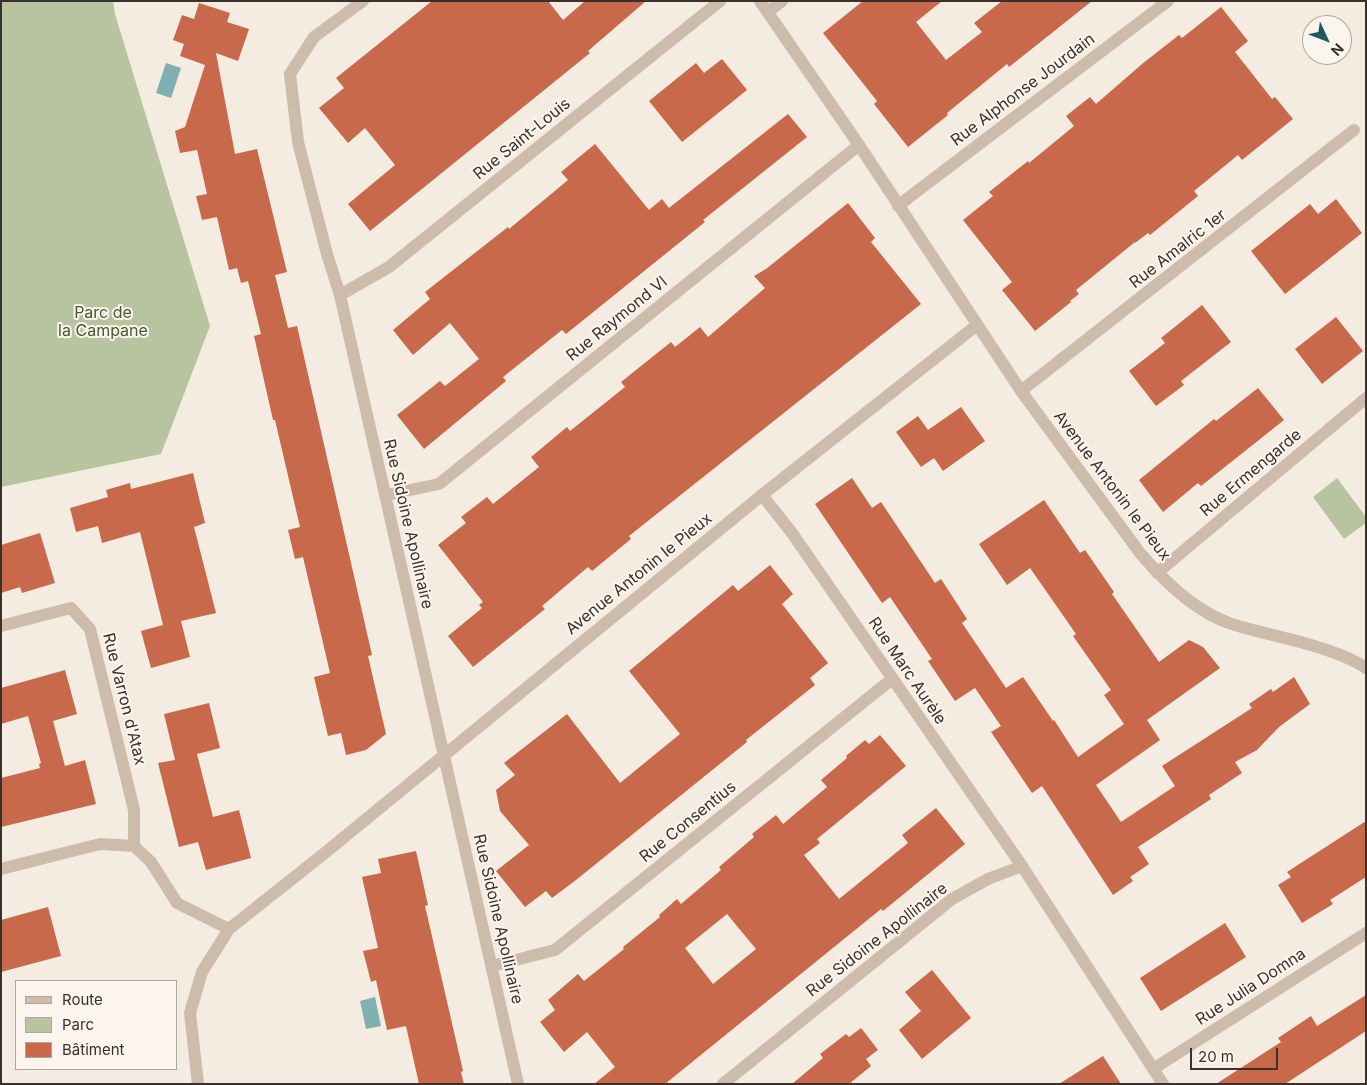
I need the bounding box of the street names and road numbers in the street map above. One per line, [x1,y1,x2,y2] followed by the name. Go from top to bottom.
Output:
[947,30,1099,150] street label: Rue Alphonse Jourdain
[470,94,574,184] street label: Rue Saint-Louis
[1126,205,1230,293] street label: Rue Amalric 1er
[563,272,671,366] street label: Rue Raymond VI
[1049,407,1175,565] street label: Avenue Antonin le Pieux
[1197,425,1305,521] street label: Rue Ermengarde
[379,437,437,611] street label: Rue Sidoine Apollinaire
[562,509,716,639] street label: Avenue Antonin le Pieux
[864,614,950,728] street label: Rue Marc Aurèle
[98,631,150,767] street label: Rue Varron d'Atax
[636,777,740,867] street label: Rue Consentius
[469,832,527,1006] street label: Rue Sidoine Apollinaire
[803,879,951,1001] street label: Rue Sidoine Apollinaire
[1193,944,1309,1030] street label: Rue Julia Domna

